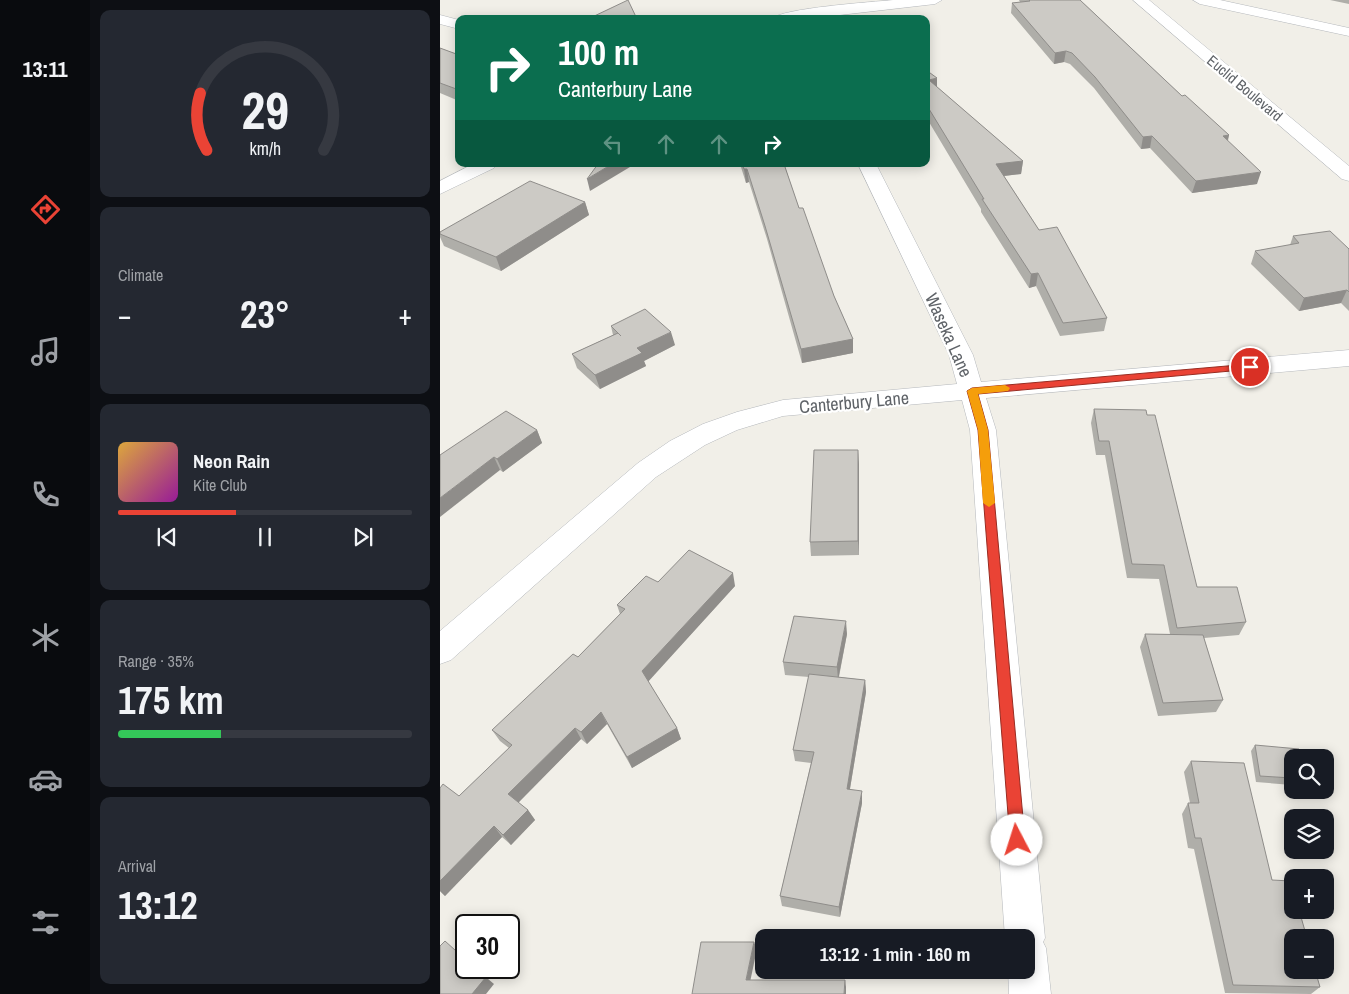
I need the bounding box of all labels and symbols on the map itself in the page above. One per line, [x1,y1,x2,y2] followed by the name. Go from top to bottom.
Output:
[1203,50,1287,126] street label: Euclid Boulevard
[919,289,979,381] street label: Waseka Lane
[1229,346,1271,388] pin
[798,385,910,419] street label: Canterbury Lane
[990,813,1042,865] position arrow
[455,914,520,979] speed limit sign: 30

